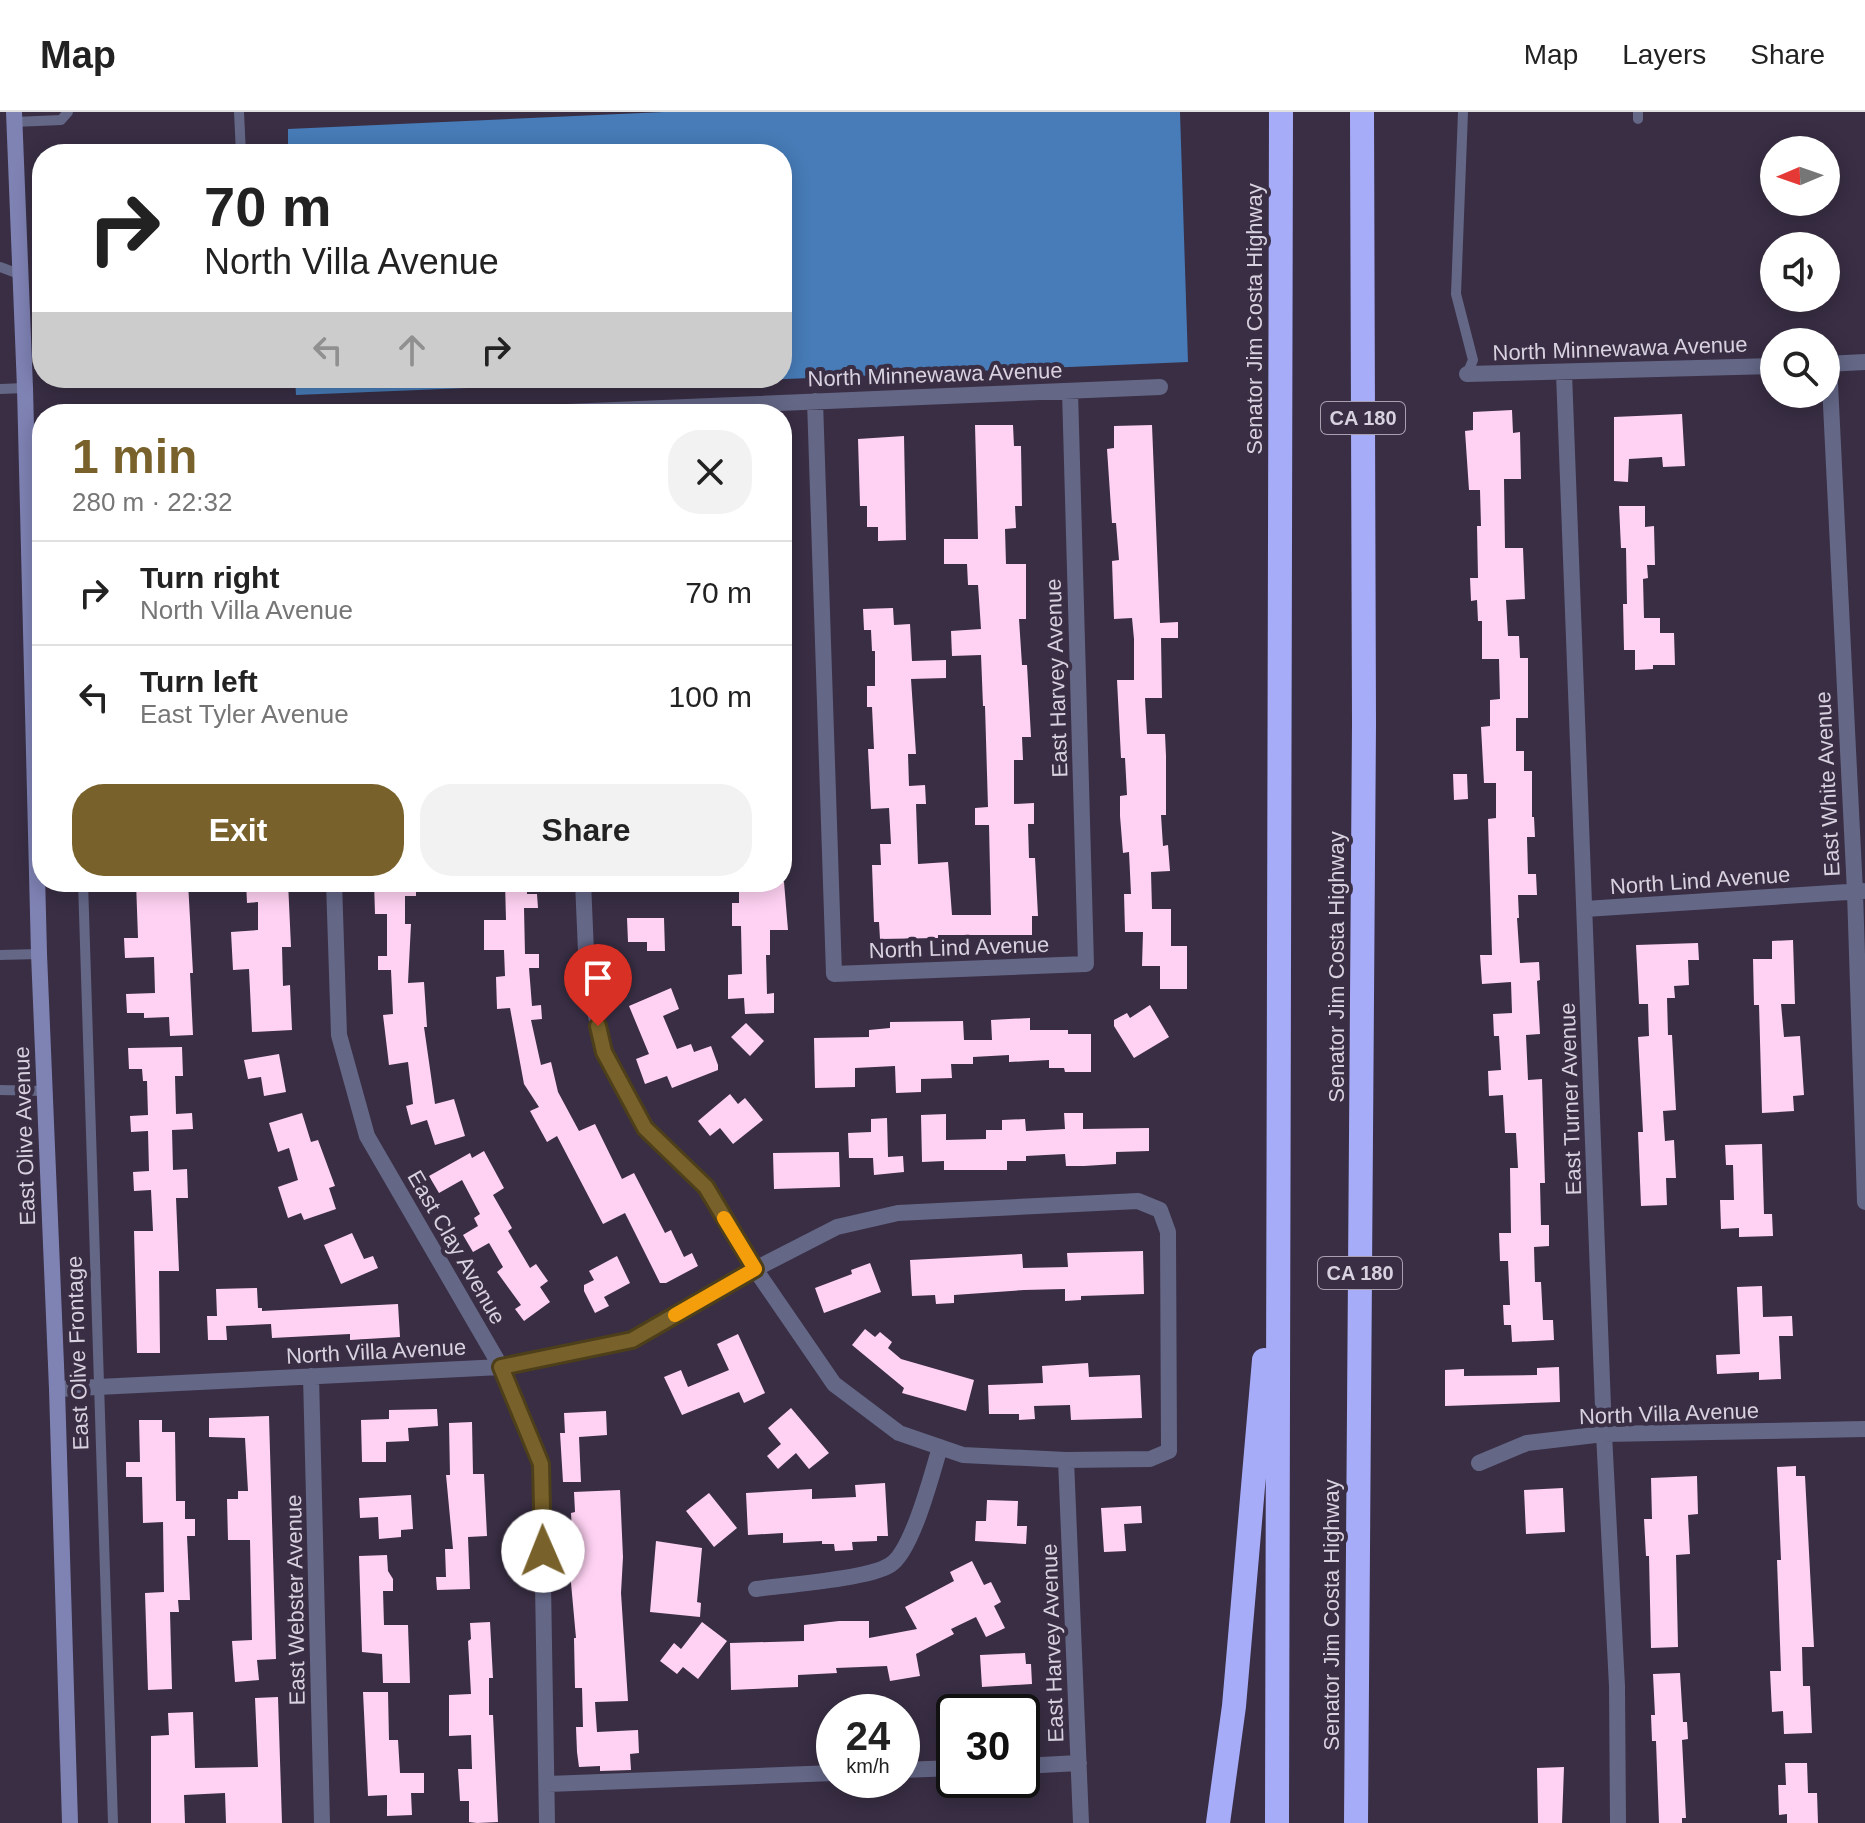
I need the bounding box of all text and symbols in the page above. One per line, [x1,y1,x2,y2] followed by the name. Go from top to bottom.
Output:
[40,34,116,76] text: Map
[1524,39,1578,70] text: Map
[1622,39,1706,70] text: Layers
[1750,39,1825,70] text: Share
[1760,136,1840,216] north arrow
[1760,136,1840,408] map controls
[204,175,332,238] text: 70 m
[72,176,176,280] icon: right
[1242,183,1267,455] street label: Senator Jim Costa Highway
[1760,232,1840,312] button: sound
[204,241,499,282] text: North Villa Avenue
[306,328,350,372] icon: left
[390,328,434,372] icon: ahead
[474,328,518,372] icon: right
[1760,328,1840,408] button: search
[1492,332,1748,365] street label: North Minnewawa Avenue
[807,358,1063,391] street label: North Minnewawa Avenue
[1321,402,1405,434] road number: CA 180
[72,430,197,483] text: 1 min
[668,430,752,514] button: close
[72,487,232,517] text: 280 m · 22:32
[140,561,279,594] text: Turn right
[72,571,116,615] icon: right
[685,576,752,609] text: 70 m
[1041,578,1072,778] street label: East Harvey Avenue
[140,595,353,625] text: North Villa Avenue
[140,665,258,698] text: Turn left
[72,675,116,719] icon: left
[669,680,752,713] text: 100 m
[1810,691,1845,877] street label: East White Avenue
[140,699,349,729] text: East Tyler Avenue
[72,784,404,876] button: Exit
[420,784,752,876] button: Share
[1324,831,1349,1103] street label: Senator Jim Costa Highway
[1609,862,1791,899] street label: North Lind Avenue
[868,932,1050,963] street label: North Lind Avenue
[564,944,632,1026] pin
[576,956,620,1000] icon: arrive
[1555,1002,1586,1196] street label: East Turner Avenue
[9,1046,40,1226] street label: East Olive Avenue
[402,1166,511,1329] street label: East Clay Avenue
[62,1255,93,1451] street label: East Olive Frontage
[1318,1257,1402,1289] road number: CA 180
[285,1334,467,1369] street label: North Villa Avenue
[1579,1398,1760,1429] street label: North Villa Avenue
[1319,1479,1344,1751] street label: Senator Jim Costa Highway
[281,1494,310,1706] street label: East Webster Avenue
[501,1509,585,1593] position arrow
[1037,1543,1068,1743] street label: East Harvey Avenue
[936,1694,1040,1798] speed limit sign: 30
[846,1714,890,1758] text: 24
[846,1755,890,1777] text: km/h

